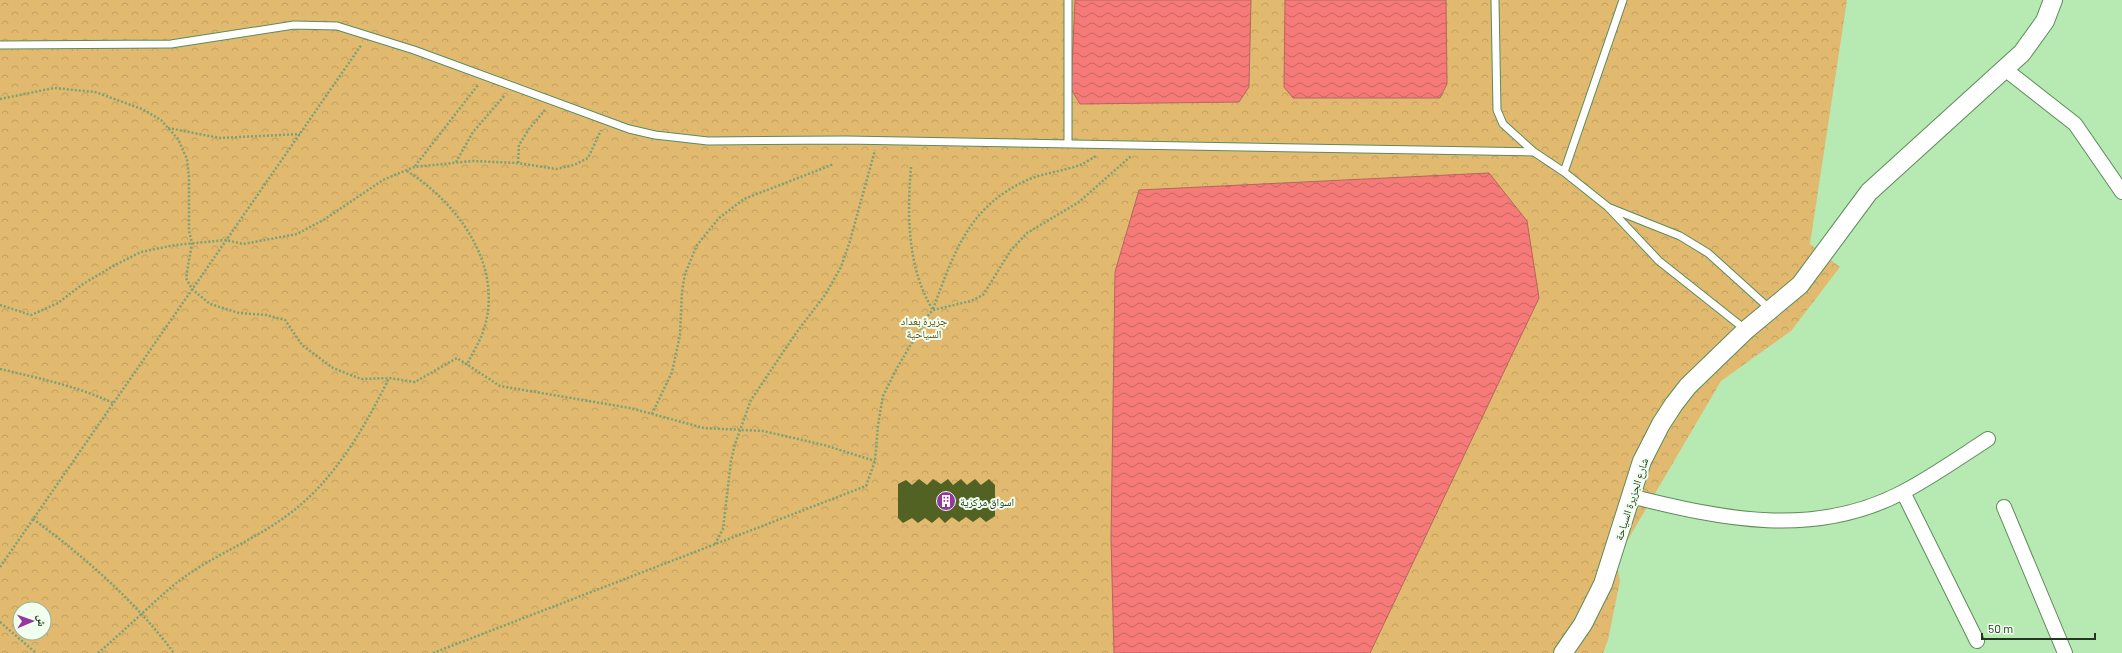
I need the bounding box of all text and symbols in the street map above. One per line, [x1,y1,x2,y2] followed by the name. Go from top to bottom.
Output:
[901,314,947,340] park label: جزيرة بغداد السياحية
[1612,456,1651,542] street label: شارع الجزيرة السياحة
[935,490,957,512] building icon: اسواق مركزية
[960,495,1014,509] place label: اسواق مركزية
[12,601,52,641] north arrow
[34,615,49,627] text: ش
[1982,615,2095,641] scale bar
[1988,621,2013,635] text: 50 m

